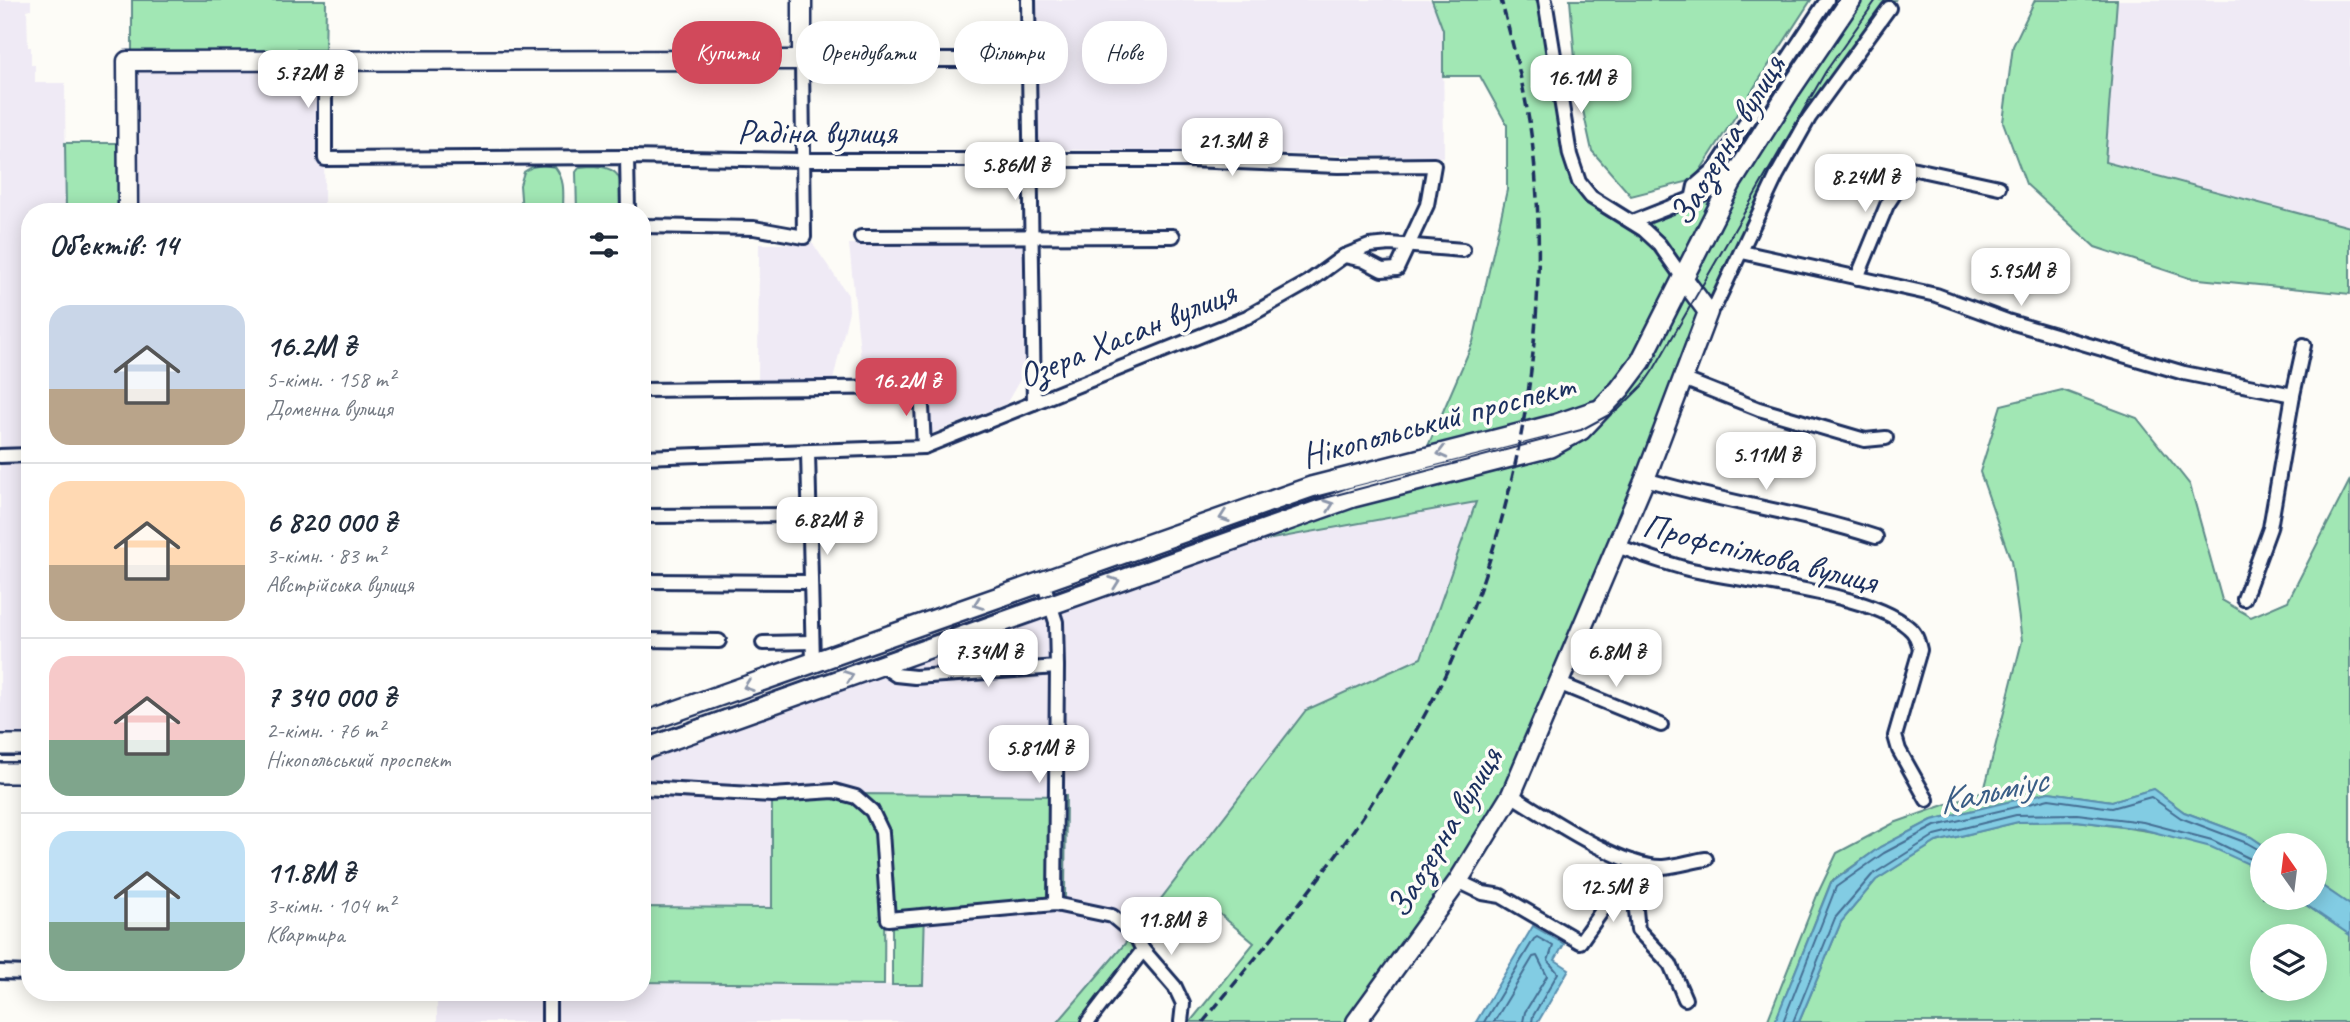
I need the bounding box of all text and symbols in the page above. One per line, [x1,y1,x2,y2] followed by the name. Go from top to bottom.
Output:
[672,21,782,84] chip: Купити
[796,21,940,84] chip: Орендувати
[954,21,1068,84] chip: Фільтри
[1082,21,1167,84] chip: Нове
[1658,45,1796,234] street label: Заозерна вулиця
[243,50,373,110] pin: 5.72M ₴
[1516,55,1646,115] pin: 16.1M ₴
[274,58,342,87] text: 5.72M ₴
[1547,63,1615,92] text: 16.1M ₴
[737,109,898,154] street label: Радіна вулиця
[1167,118,1297,178] pin: 21.3M ₴
[1198,126,1266,155] text: 21.3M ₴
[950,142,1080,202] pin: 5.86M ₴
[981,150,1049,179] text: 5.86M ₴
[1800,154,1930,214] pin: 8.24M ₴
[1831,162,1899,191] text: 8.24M ₴
[49,226,178,264] text: Об’єктів: 14
[585,226,623,264] icon: filters
[1956,248,2086,308] pin: 5.95M ₴
[1987,256,2055,285] text: 5.95M ₴
[1012,269,1244,398] street label: Озера Хасан вулиця
[266,327,356,365] text: 16.2M ₴
[105,333,189,417] icon: home
[841,358,971,418] pin: 16.2M ₴
[1297,362,1581,478] street label: Нікопольський проспект
[266,365,395,394] text: 5-кімн. · 158 m²
[872,366,940,395] text: 16.2M ₴
[266,394,393,423] text: Доменна вулиця
[1701,433,1831,492] pin: 5.11M ₴
[1732,440,1800,469] text: 5.11M ₴
[1436,445,1448,459] one-way arrow
[762,498,892,557] pin: 6.82M ₴
[1323,500,1335,514] one-way arrow
[1638,502,1884,604] street label: Профспілкова вулиця
[266,503,397,541] text: 6 820 000 ₴
[793,505,861,534] text: 6.82M ₴
[105,509,189,593] icon: home
[1219,509,1231,523] one-way arrow
[266,541,384,570] text: 3-кімн. · 83 m²
[266,570,414,599] text: Австрійська вулиця
[1109,576,1121,590] one-way arrow
[973,596,985,610] one-way arrow
[923,630,1053,689] pin: 7.34M ₴
[1559,630,1673,689] pin: 6.8M ₴
[954,637,1022,666] text: 7.34M ₴
[1587,637,1645,666] text: 6.8M ₴
[842,670,854,684] one-way arrow
[266,678,396,716] text: 7 340 000 ₴
[743,678,755,692] one-way arrow
[105,684,189,768] icon: home
[266,716,384,745] text: 2-кімн. · 76 m²
[974,726,1104,785] pin: 5.81M ₴
[1005,733,1073,762] text: 5.81M ₴
[1375,737,1513,926] street label: Заозерна вулиця
[266,745,451,774] text: Нікопольський проспект
[1934,755,2054,824] water label: Кальміус
[2250,833,2328,910] north arrow
[2250,833,2327,1001] map controls
[266,853,355,891] text: 11.8M ₴
[105,859,189,943] icon: home
[1548,864,1678,924] pin: 12.5M ₴
[1579,872,1647,901] text: 12.5M ₴
[266,891,395,920] text: 3-кімн. · 104 m²
[1106,898,1236,957] pin: 11.8M ₴
[1137,905,1205,934] text: 11.8M ₴
[266,920,344,949] text: Квартира
[2250,924,2327,1001] button: layers

